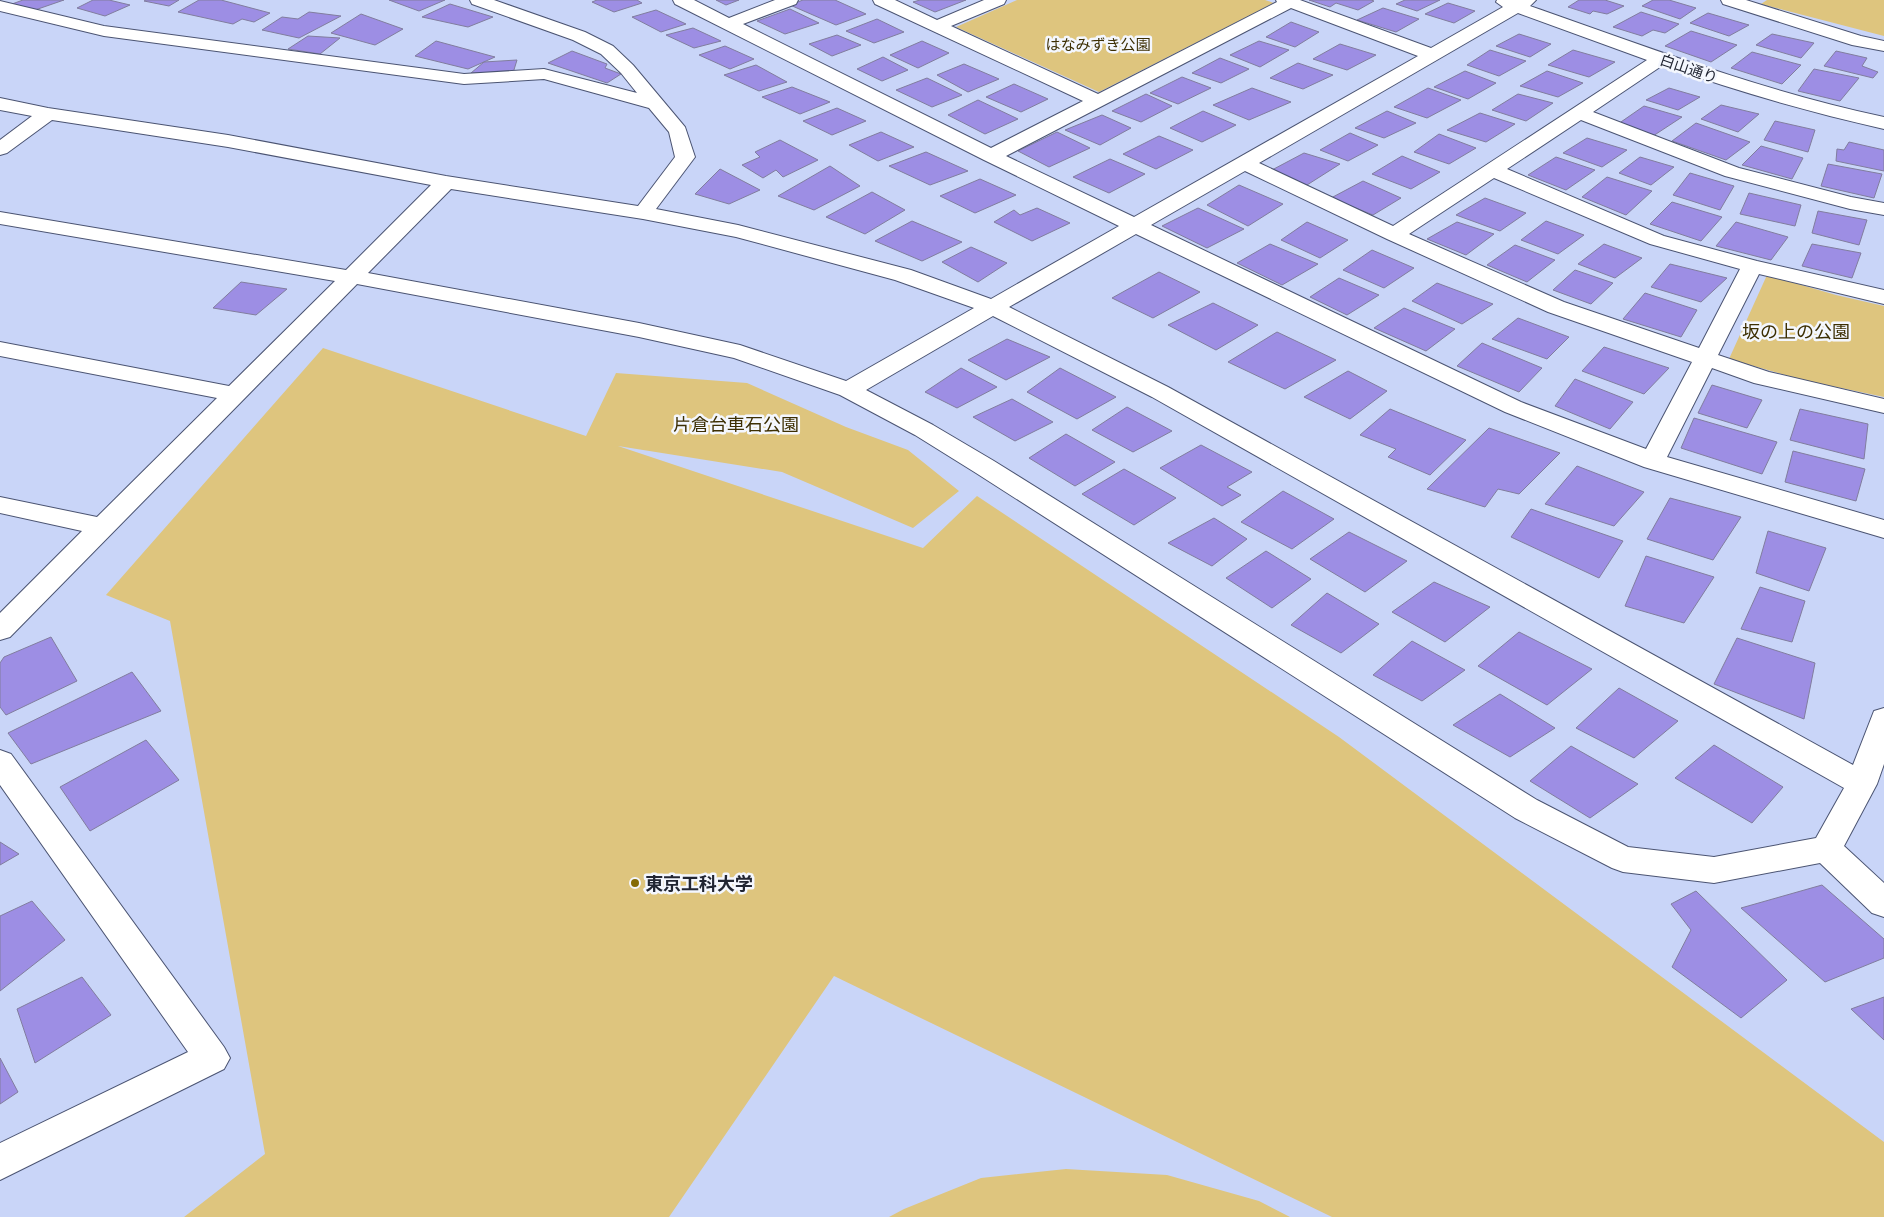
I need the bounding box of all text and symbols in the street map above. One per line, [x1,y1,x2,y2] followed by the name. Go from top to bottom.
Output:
[1045,35,1151,53] park label: はなみずき公園
[1658,50,1720,86] street label: 白山通り
[1742,320,1850,342] park label: 坂の上の公園
[673,413,799,435] park label: 片倉台車石公園
[645,872,753,894] place label: 東京工科大学
[629,877,641,889] marker: 東京工科大学

